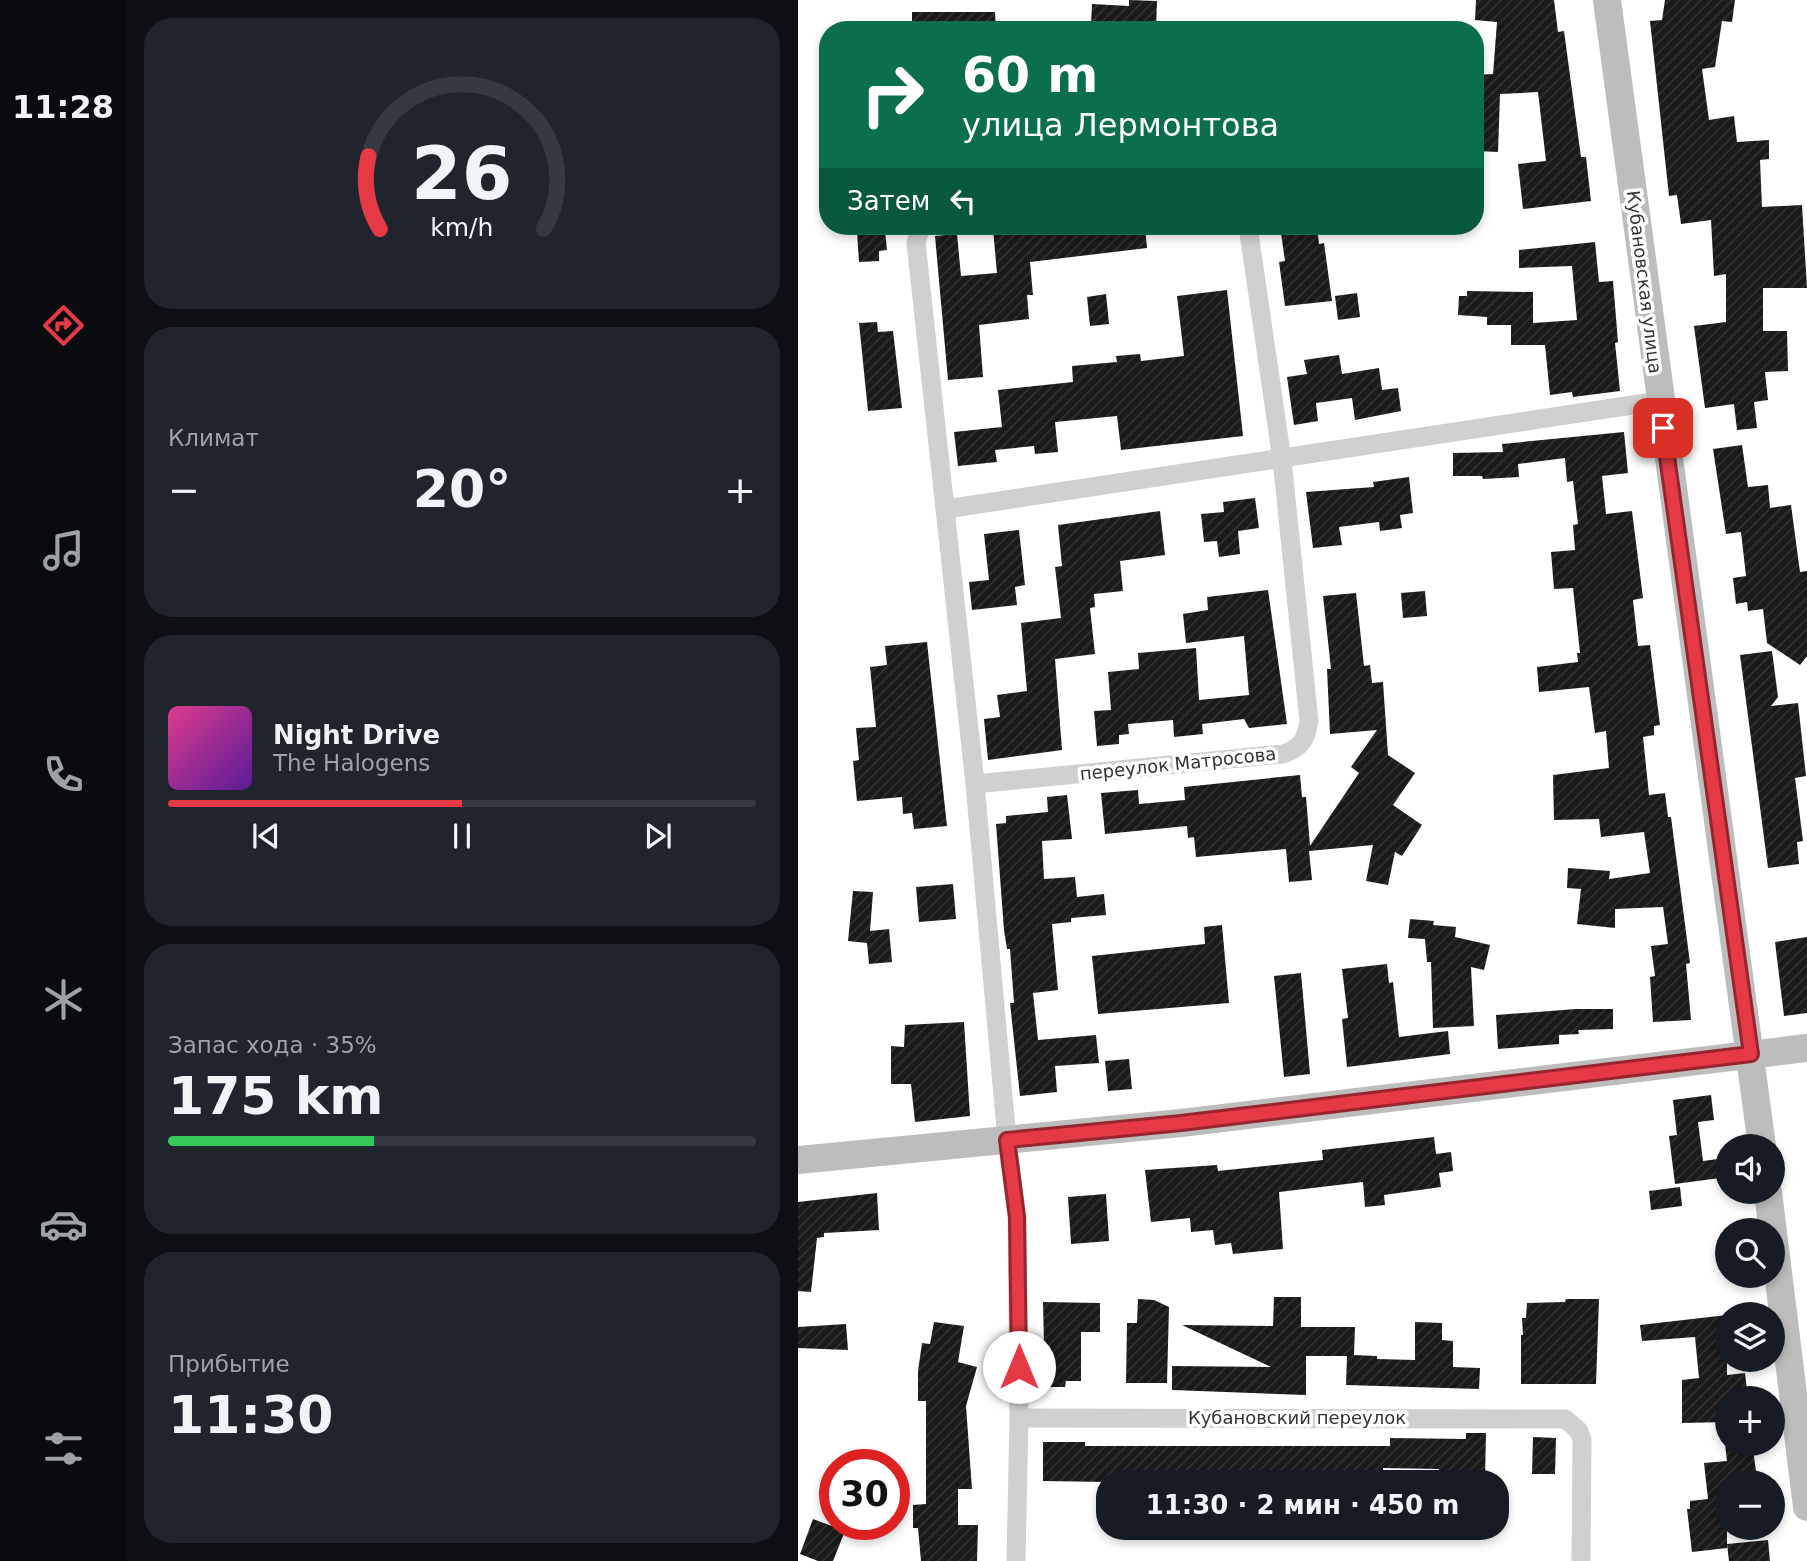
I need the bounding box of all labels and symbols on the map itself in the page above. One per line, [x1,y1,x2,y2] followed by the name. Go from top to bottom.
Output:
[1623,189,1666,375] street label: Кубановская улица
[1633,398,1693,458] pin
[1079,743,1277,784] street label: переулок Матросова
[982,1330,1056,1404] position arrow
[1188,1407,1406,1428] street label: Кубановский переулок
[819,1449,910,1540] speed limit sign: 30

